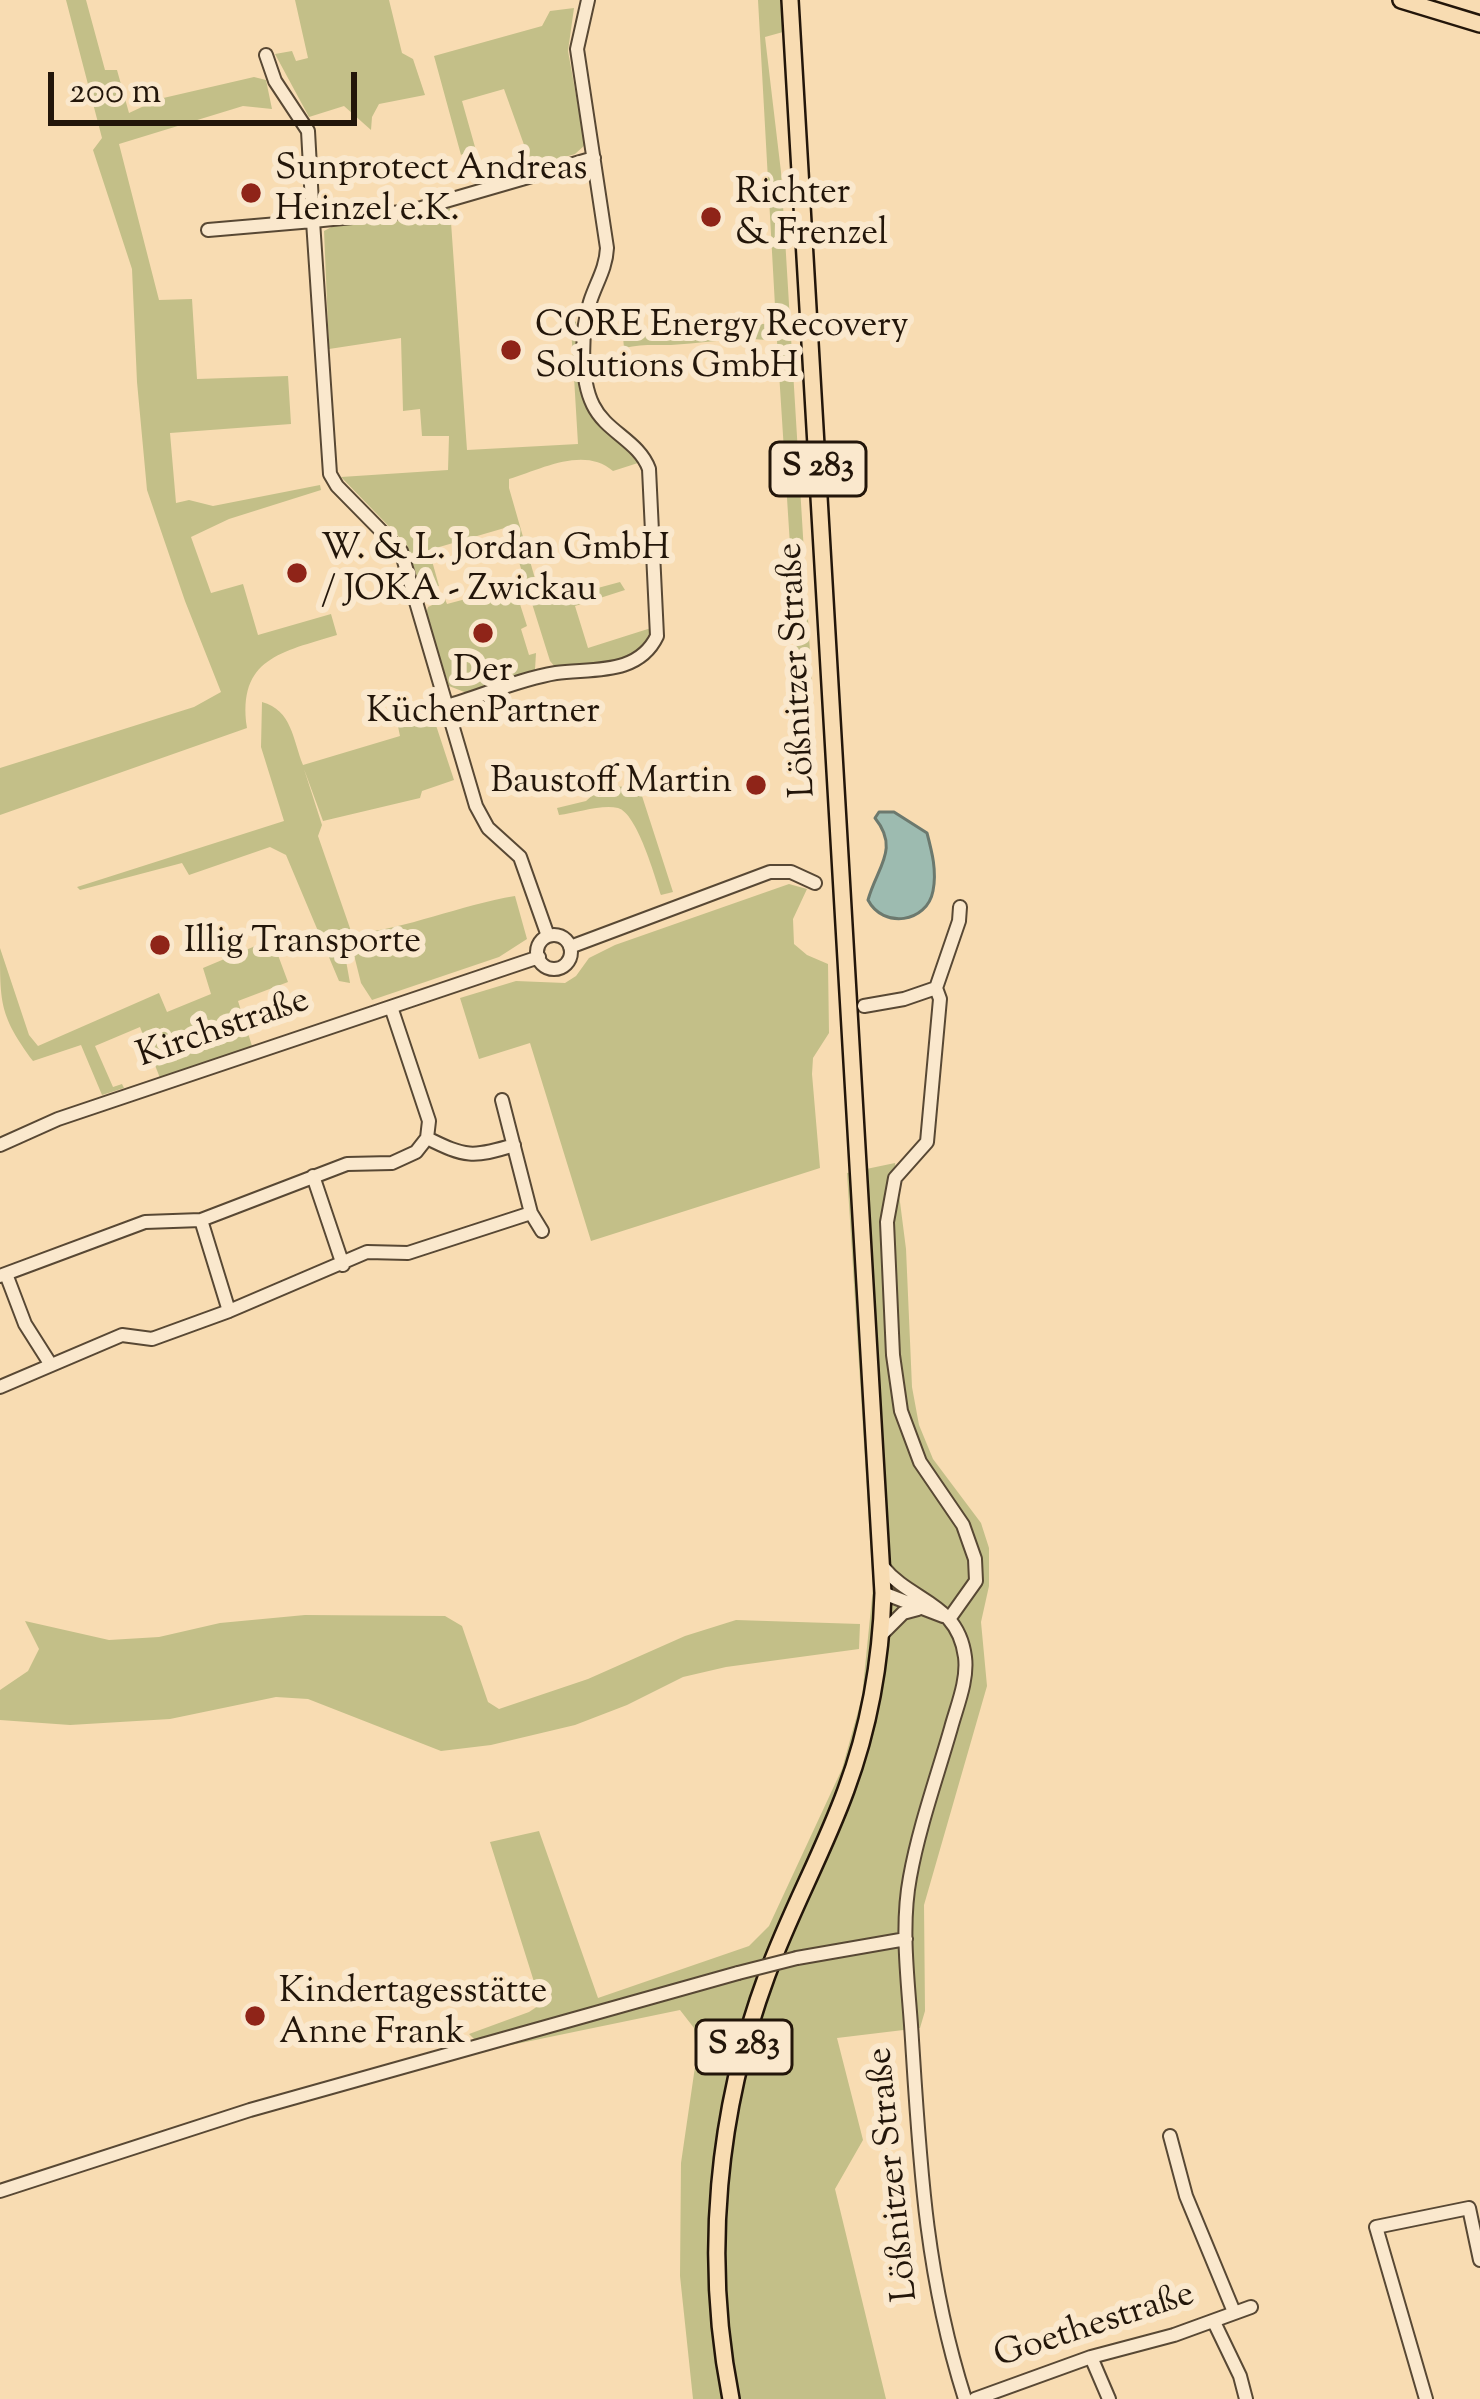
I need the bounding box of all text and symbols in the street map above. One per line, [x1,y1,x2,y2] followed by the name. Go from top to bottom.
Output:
[54,48,363,122] scale bar
[69,67,161,119] text: 200 m
[275,150,587,235] place label: Sunprotect Andreas Heinzel e.K.
[735,174,888,259] place label: Richter & Frenzel
[238,180,264,206] marker: Sunprotect Andreas Heinzel e.K.
[698,204,724,230] marker: Richter & Frenzel
[535,307,909,392] place label: CORE Energy Recovery Solutions GmbH
[498,337,524,363] marker: CORE Energy Recovery Solutions GmbH
[770,442,866,496] road number: S 283
[321,530,670,615] place label: W. & L. Jordan GmbH / JOKA - Zwickau
[772,541,828,799] street label: Lößnitzer Straße
[284,560,310,586] marker: W. & L. Jordan GmbH / JOKA - Zwickau
[470,620,496,646] marker: Der KüchenPartner
[366,652,600,737] place label: Der KüchenPartner
[490,763,732,807] place label: Baustoff Martin
[743,772,769,798] marker: Baustoff Martin
[184,923,421,967] place label: Illig Transporte
[147,932,173,958] marker: Illig Transporte
[132,981,316,1081] street label: Kirchstraße
[279,1973,547,2058] place label: Kindertagesstätte Anne Frank
[242,2003,268,2029] marker: Kindertagesstätte Anne Frank
[696,2020,792,2074] road number: S 283
[861,2045,931,2303] street label: Lößnitzer Straße
[989,2275,1201,2381] street label: Goethestraße

